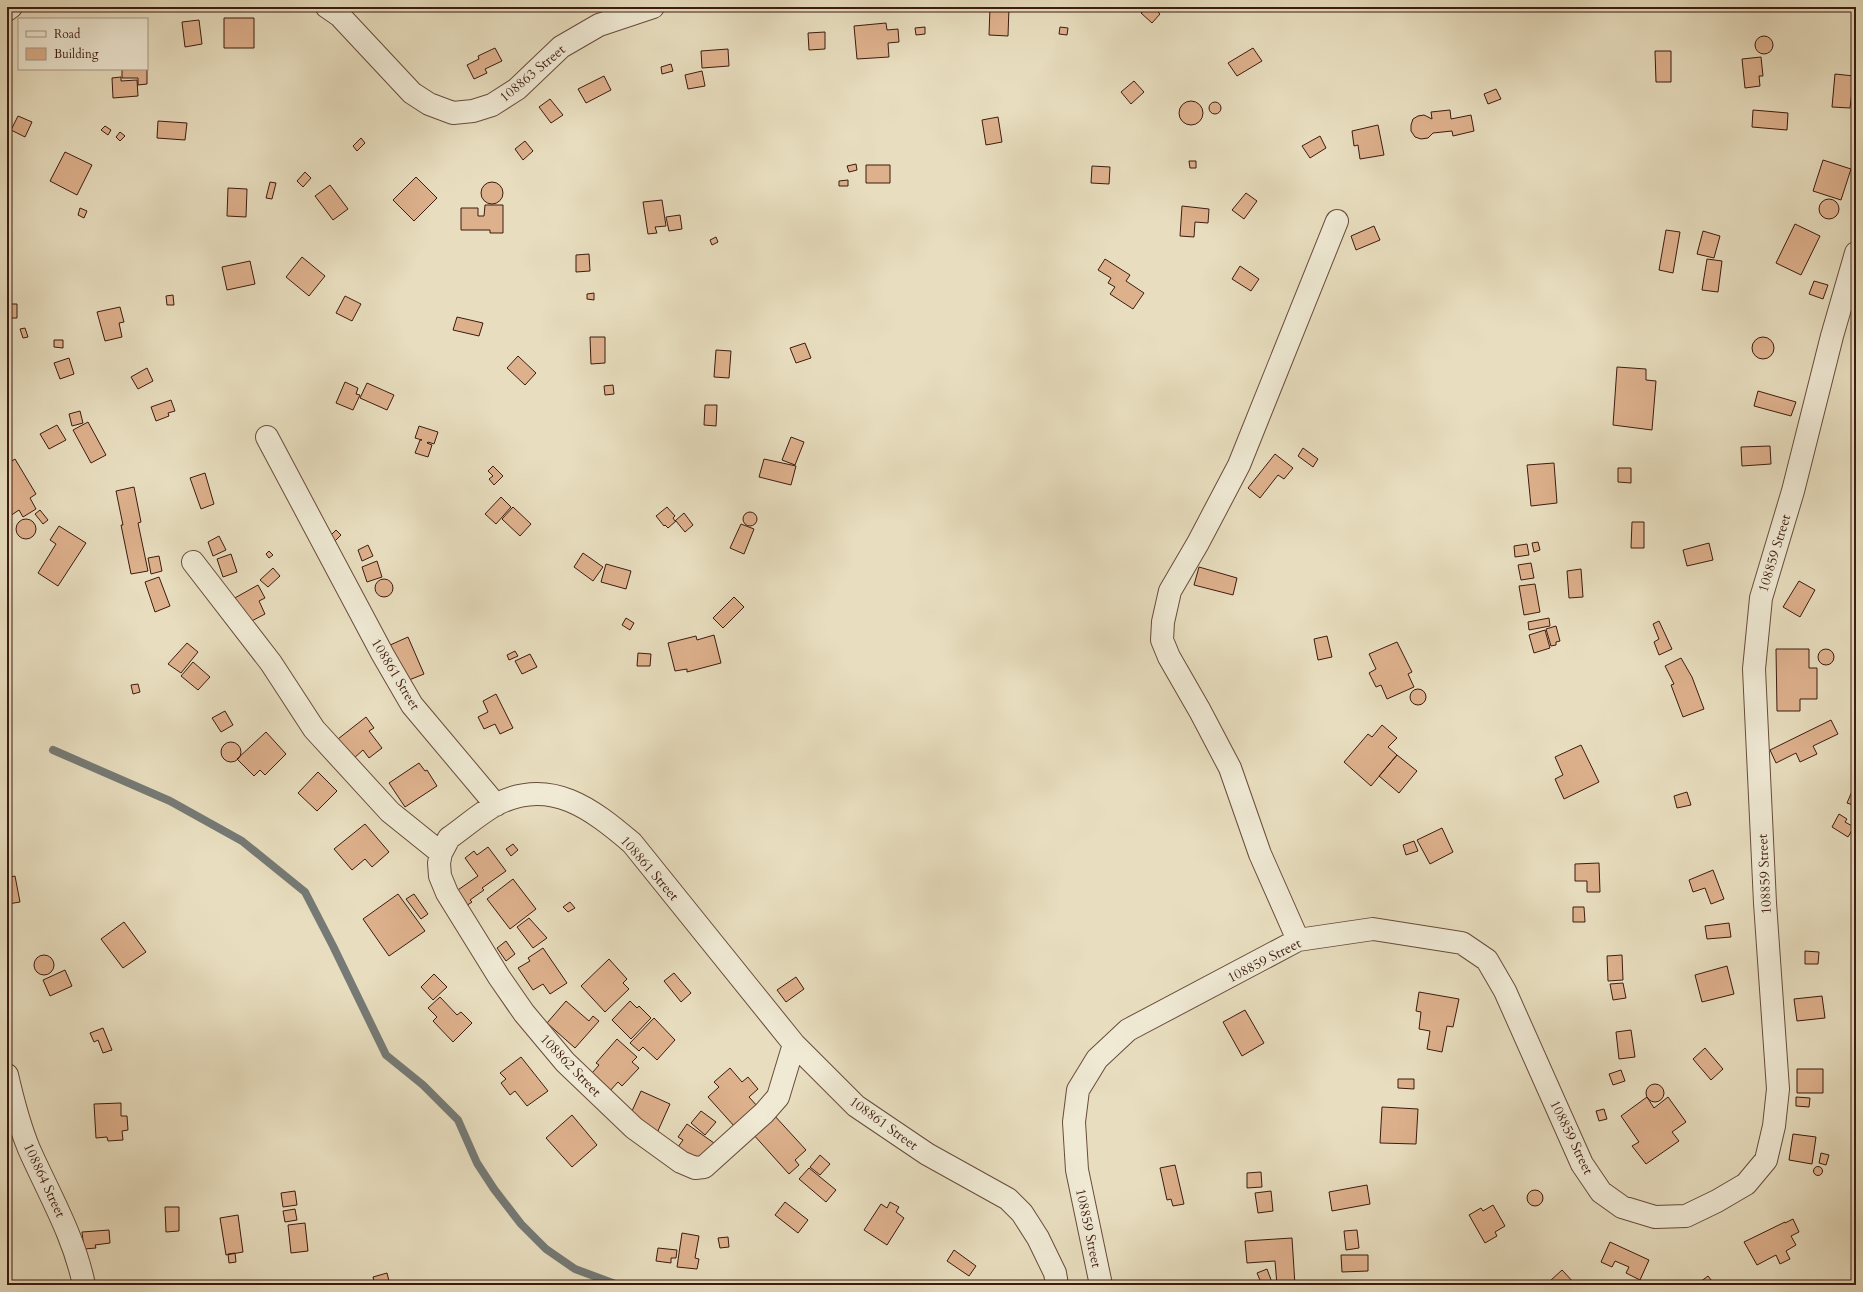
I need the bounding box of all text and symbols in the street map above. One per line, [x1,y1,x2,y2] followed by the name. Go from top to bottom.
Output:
[18,18,148,70] legend
[54,26,81,42] text: Road
[495,40,570,107] street label: 108863 Street
[54,46,99,62] text: Building
[1754,511,1795,594] street label: 108859 Street
[367,635,425,714] street label: 108861 Street
[616,832,684,905] street label: 108861 Street
[1753,833,1776,915] street label: 108859 Street
[1224,933,1305,987] street label: 108859 Street
[536,1030,606,1101] street label: 108862 Street
[846,1092,922,1155] street label: 108861 Street
[1545,1097,1598,1178] street label: 108859 Street
[19,1140,70,1221] street label: 108864 Street
[1071,1187,1106,1270] street label: 108859 Street

